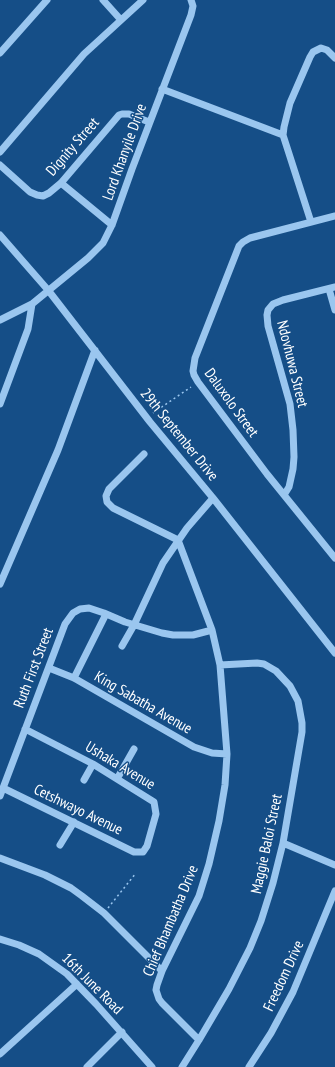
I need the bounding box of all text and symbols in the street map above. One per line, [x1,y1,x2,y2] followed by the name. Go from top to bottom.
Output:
[99,101,151,203] street label: Lord Khanyile Drive
[43,114,103,180] street label: Dignity Street
[273,319,311,409] street label: Ndovhuwa Street
[200,365,262,441] street label: Daluxolo Street
[136,385,222,485] street label: 29th September Drive
[10,625,58,711] street label: Ruth First Street
[91,668,195,738] street label: King Sabatha Avenue
[82,738,158,794] street label: Ushaka Avenue
[31,781,125,839] street label: Cetshwayo Avenue
[248,792,286,896] street label: Maggie Baloi Street
[139,863,203,979] street label: Chief Bhambatha Drive
[260,938,308,1014] street label: Freedom Drive
[58,950,126,1018] street label: 16th June Road

